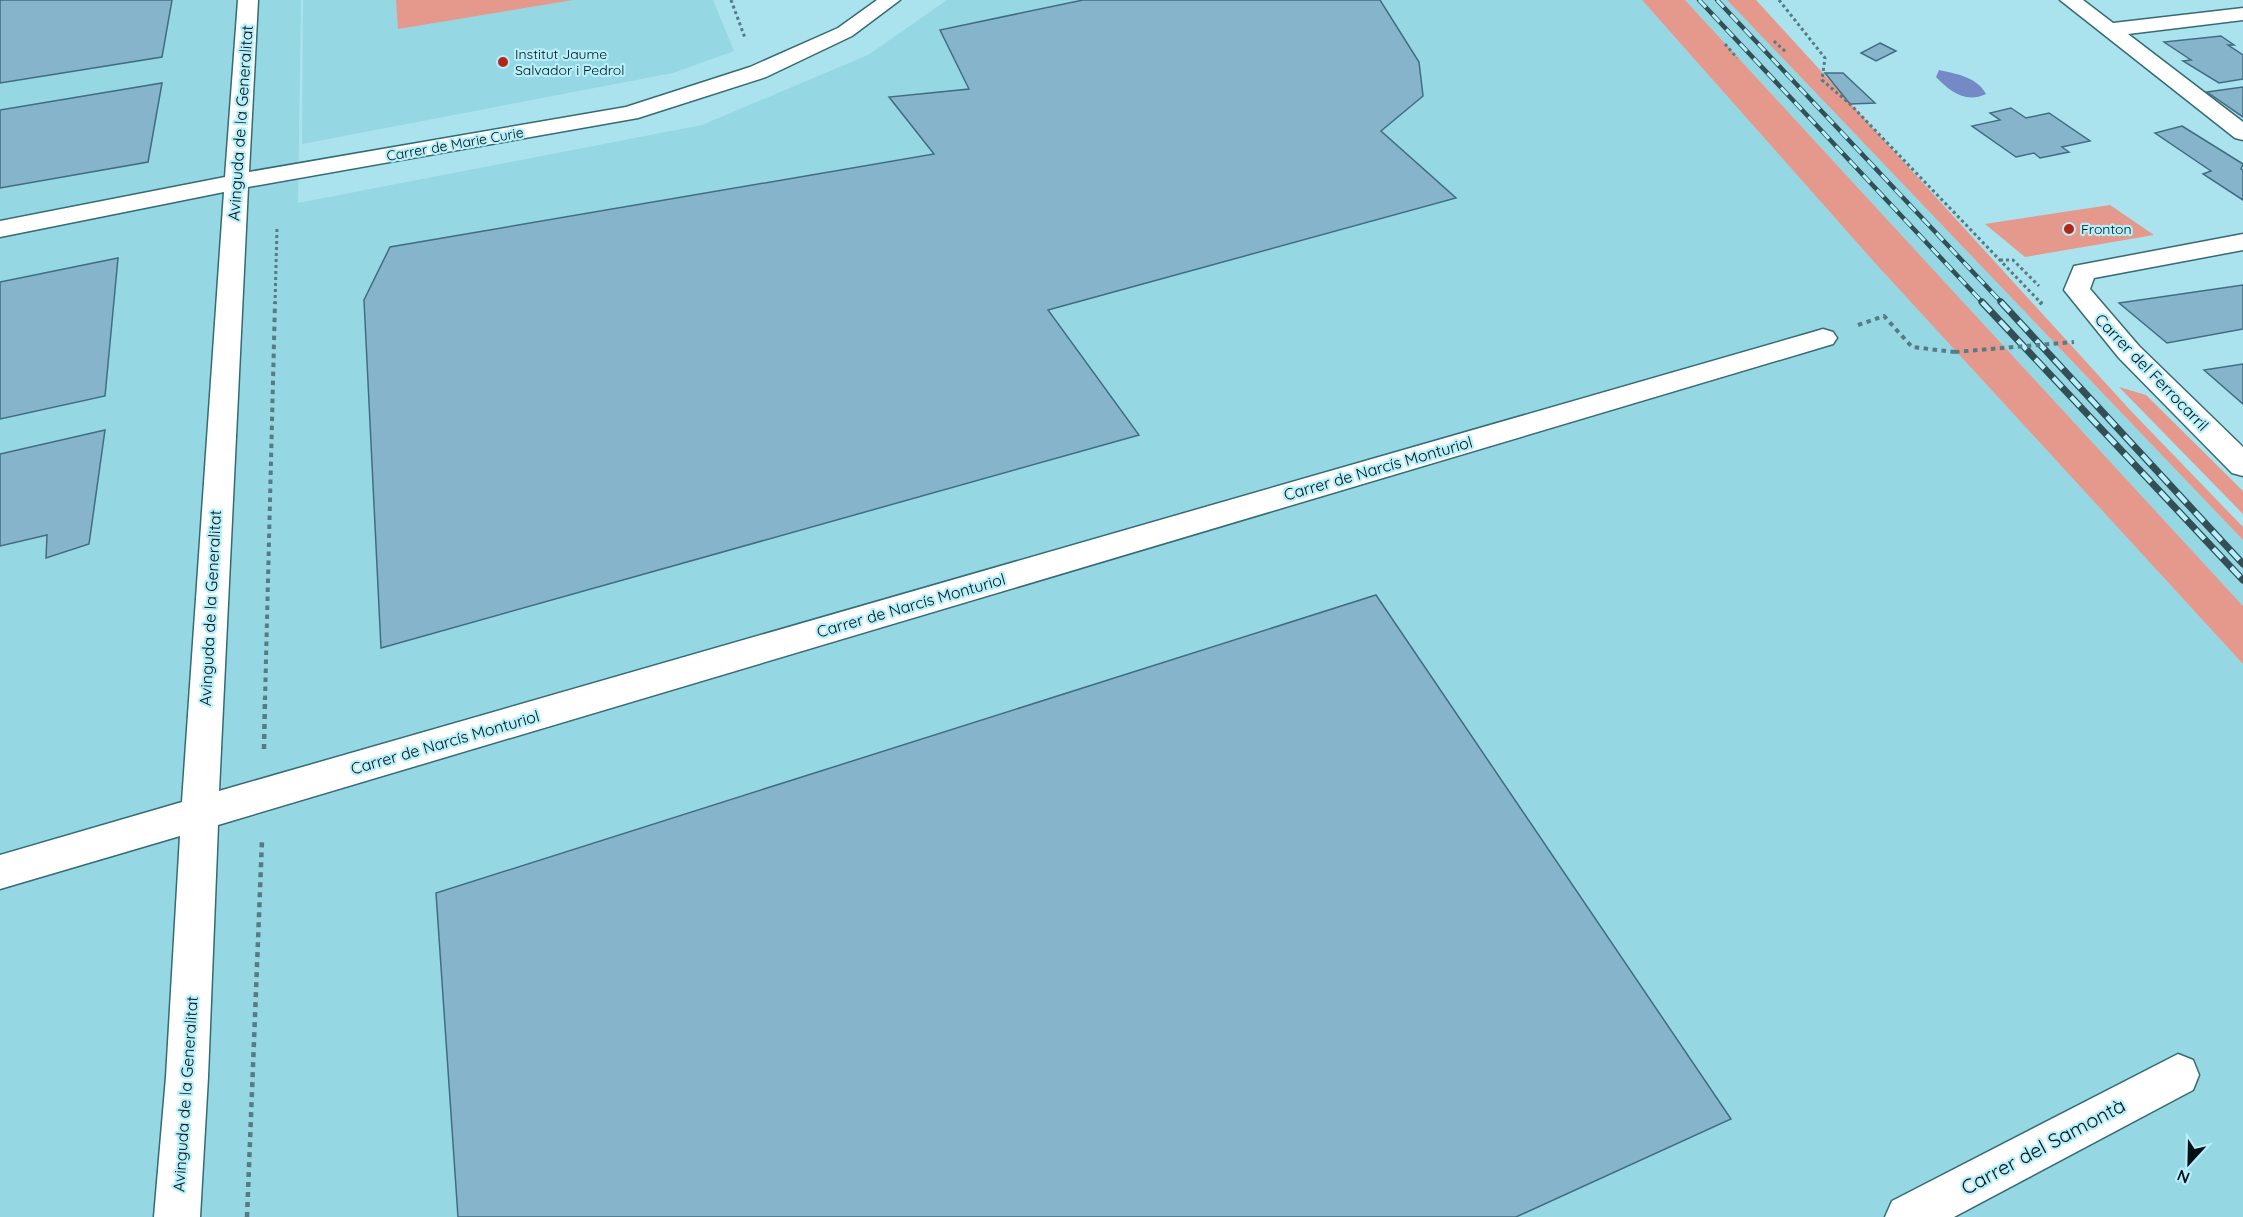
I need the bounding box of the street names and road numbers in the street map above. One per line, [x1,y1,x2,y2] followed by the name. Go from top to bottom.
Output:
[223,24,257,222] street label: Avinguda de la Generalitat
[385,123,525,165] street label: Carrer de Marie Curie
[2091,309,2213,435] street label: Carrer del Ferrocarril
[1281,431,1475,505] street label: Carrer de Narcís Monturiol
[195,509,225,707] street label: Avinguda de la Generalitat
[814,568,1008,642] street label: Carrer de Narcís Monturiol
[348,705,542,779] street label: Carrer de Narcís Monturiol
[168,995,202,1193] street label: Avinguda de la Generalitat
[1957,1092,2129,1200] street label: Carrer del Samontà

